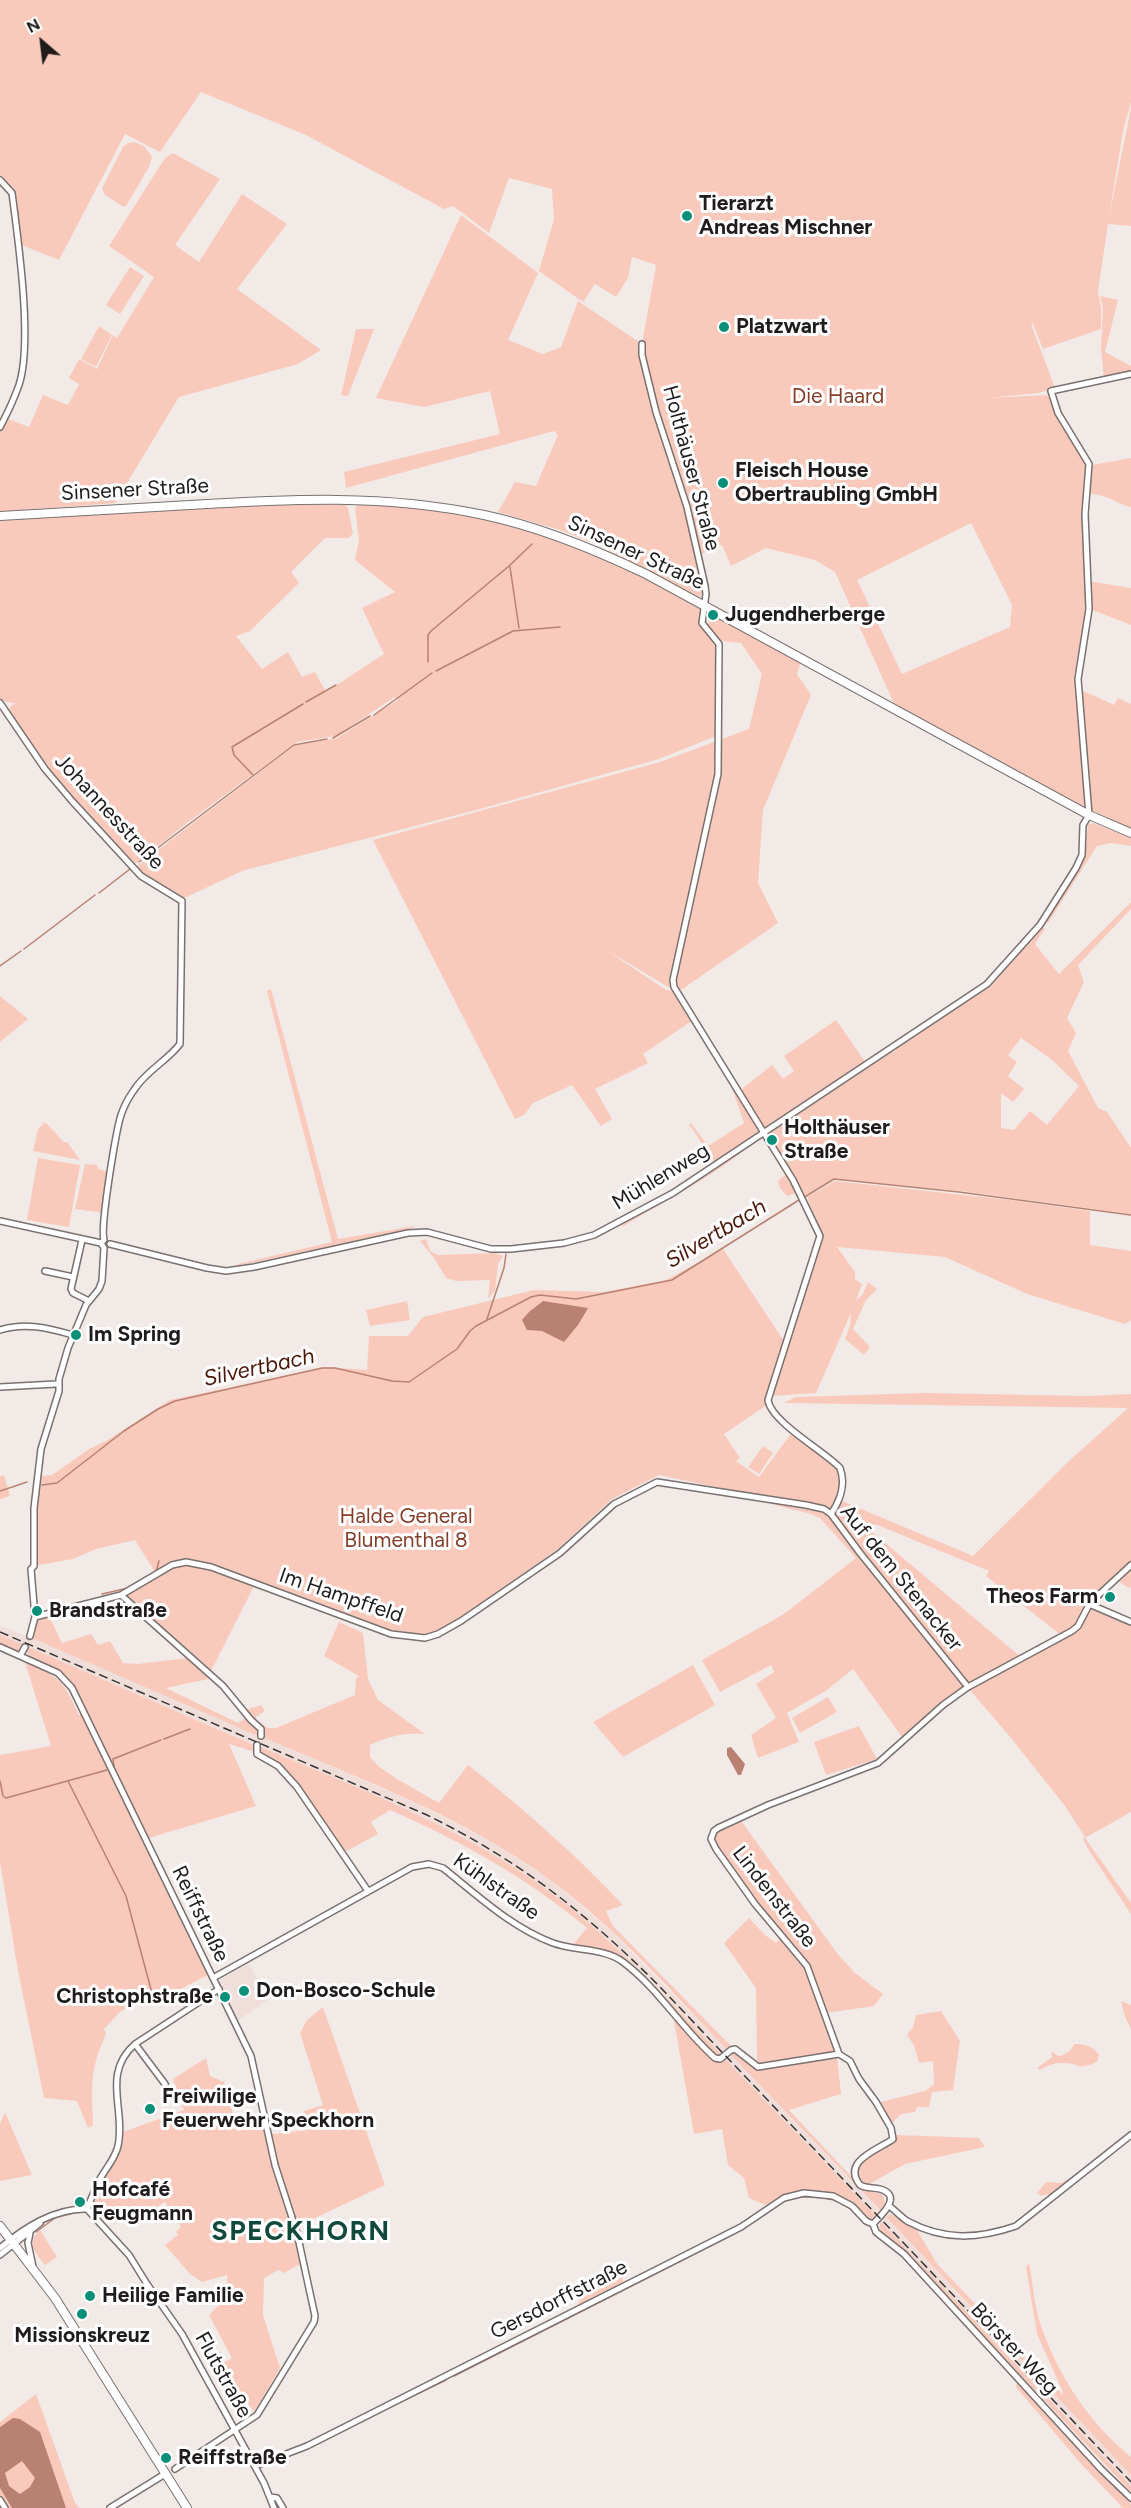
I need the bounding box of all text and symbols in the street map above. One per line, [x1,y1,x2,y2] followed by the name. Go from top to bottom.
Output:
[12,12,72,72] north arrow
[23,14,43,37] text: N
[699,191,872,241] place label: Tierarzt Andreas Mischner
[680,209,694,223] marker: Tierarzt Andreas Mischner
[736,314,828,340] place label: Platzwart
[717,320,731,334] marker: Platzwart
[657,383,725,553] street label: Holthäuser Straße
[792,384,884,410] park label: Die Haard
[735,458,938,508] place label: Fleisch House Obertraubling GmbH
[60,474,210,506] street label: Sinsener Straße
[716,476,730,490] marker: Fleisch House Obertraubling GmbH
[564,510,708,596] street label: Sinsener Straße
[725,602,885,628] place label: Jugendherberge
[706,608,720,622] marker: Jugendherberge
[49,749,169,875] street label: Johannesstraße
[784,1115,890,1165] place label: Holthäuser Straße
[765,1133,779,1147] marker: Holthäuser Straße
[608,1138,714,1216] street label: Mühlenweg
[661,1194,771,1274] water label: Silvertbach
[88,1322,181,1348] place label: Im Spring
[69,1328,83,1342] marker: Im Spring
[201,1343,317,1393] water label: Silvertbach
[834,1500,968,1656] street label: Auf dem Stenacker
[339,1504,473,1554] park label: Halde General Blumenthal 8
[276,1563,406,1629] street label: Im Hampffeld
[986,1584,1098,1610] place label: Theos Farm
[1103,1590,1117,1604] marker: Theos Farm
[49,1598,167,1624] place label: Brandstraße
[30,1604,44,1618] marker: Brandstraße
[727,1841,821,1953] street label: Lindenstraße
[448,1848,544,1926] street label: Kühlstraße
[166,1862,234,1966] street label: Reiffstraße
[256,1978,435,2004] place label: Don-Bosco-Schule
[56,1984,213,2010] place label: Christophstraße
[237,1984,251,1998] marker: Don-Bosco-Schule
[218,1990,232,2004] marker: Christophstraße
[162,2084,374,2134] place label: Freiwilige Feuerwehr Speckhorn
[143,2102,157,2116] marker: Freiwilige Feuerwehr Speckhorn
[92,2177,193,2227] place label: Hofcafé Feugmann
[73,2195,87,2209] marker: Hofcafé Feugmann
[211,2216,391,2248] district label: SPECKHORN
[486,2255,632,2345] street label: Gersdorffstraße
[102,2283,244,2309] place label: Heilige Familie
[83,2289,97,2303] marker: Heilige Familie
[965,2298,1063,2400] street label: Börster Weg
[75,2307,89,2321] marker: Missionskreuz
[14,2323,150,2349] place label: Missionskreuz
[189,2328,257,2422] street label: Flutstraße
[178,2445,287,2471] place label: Reiffstraße
[159,2451,173,2465] marker: Reiffstraße

